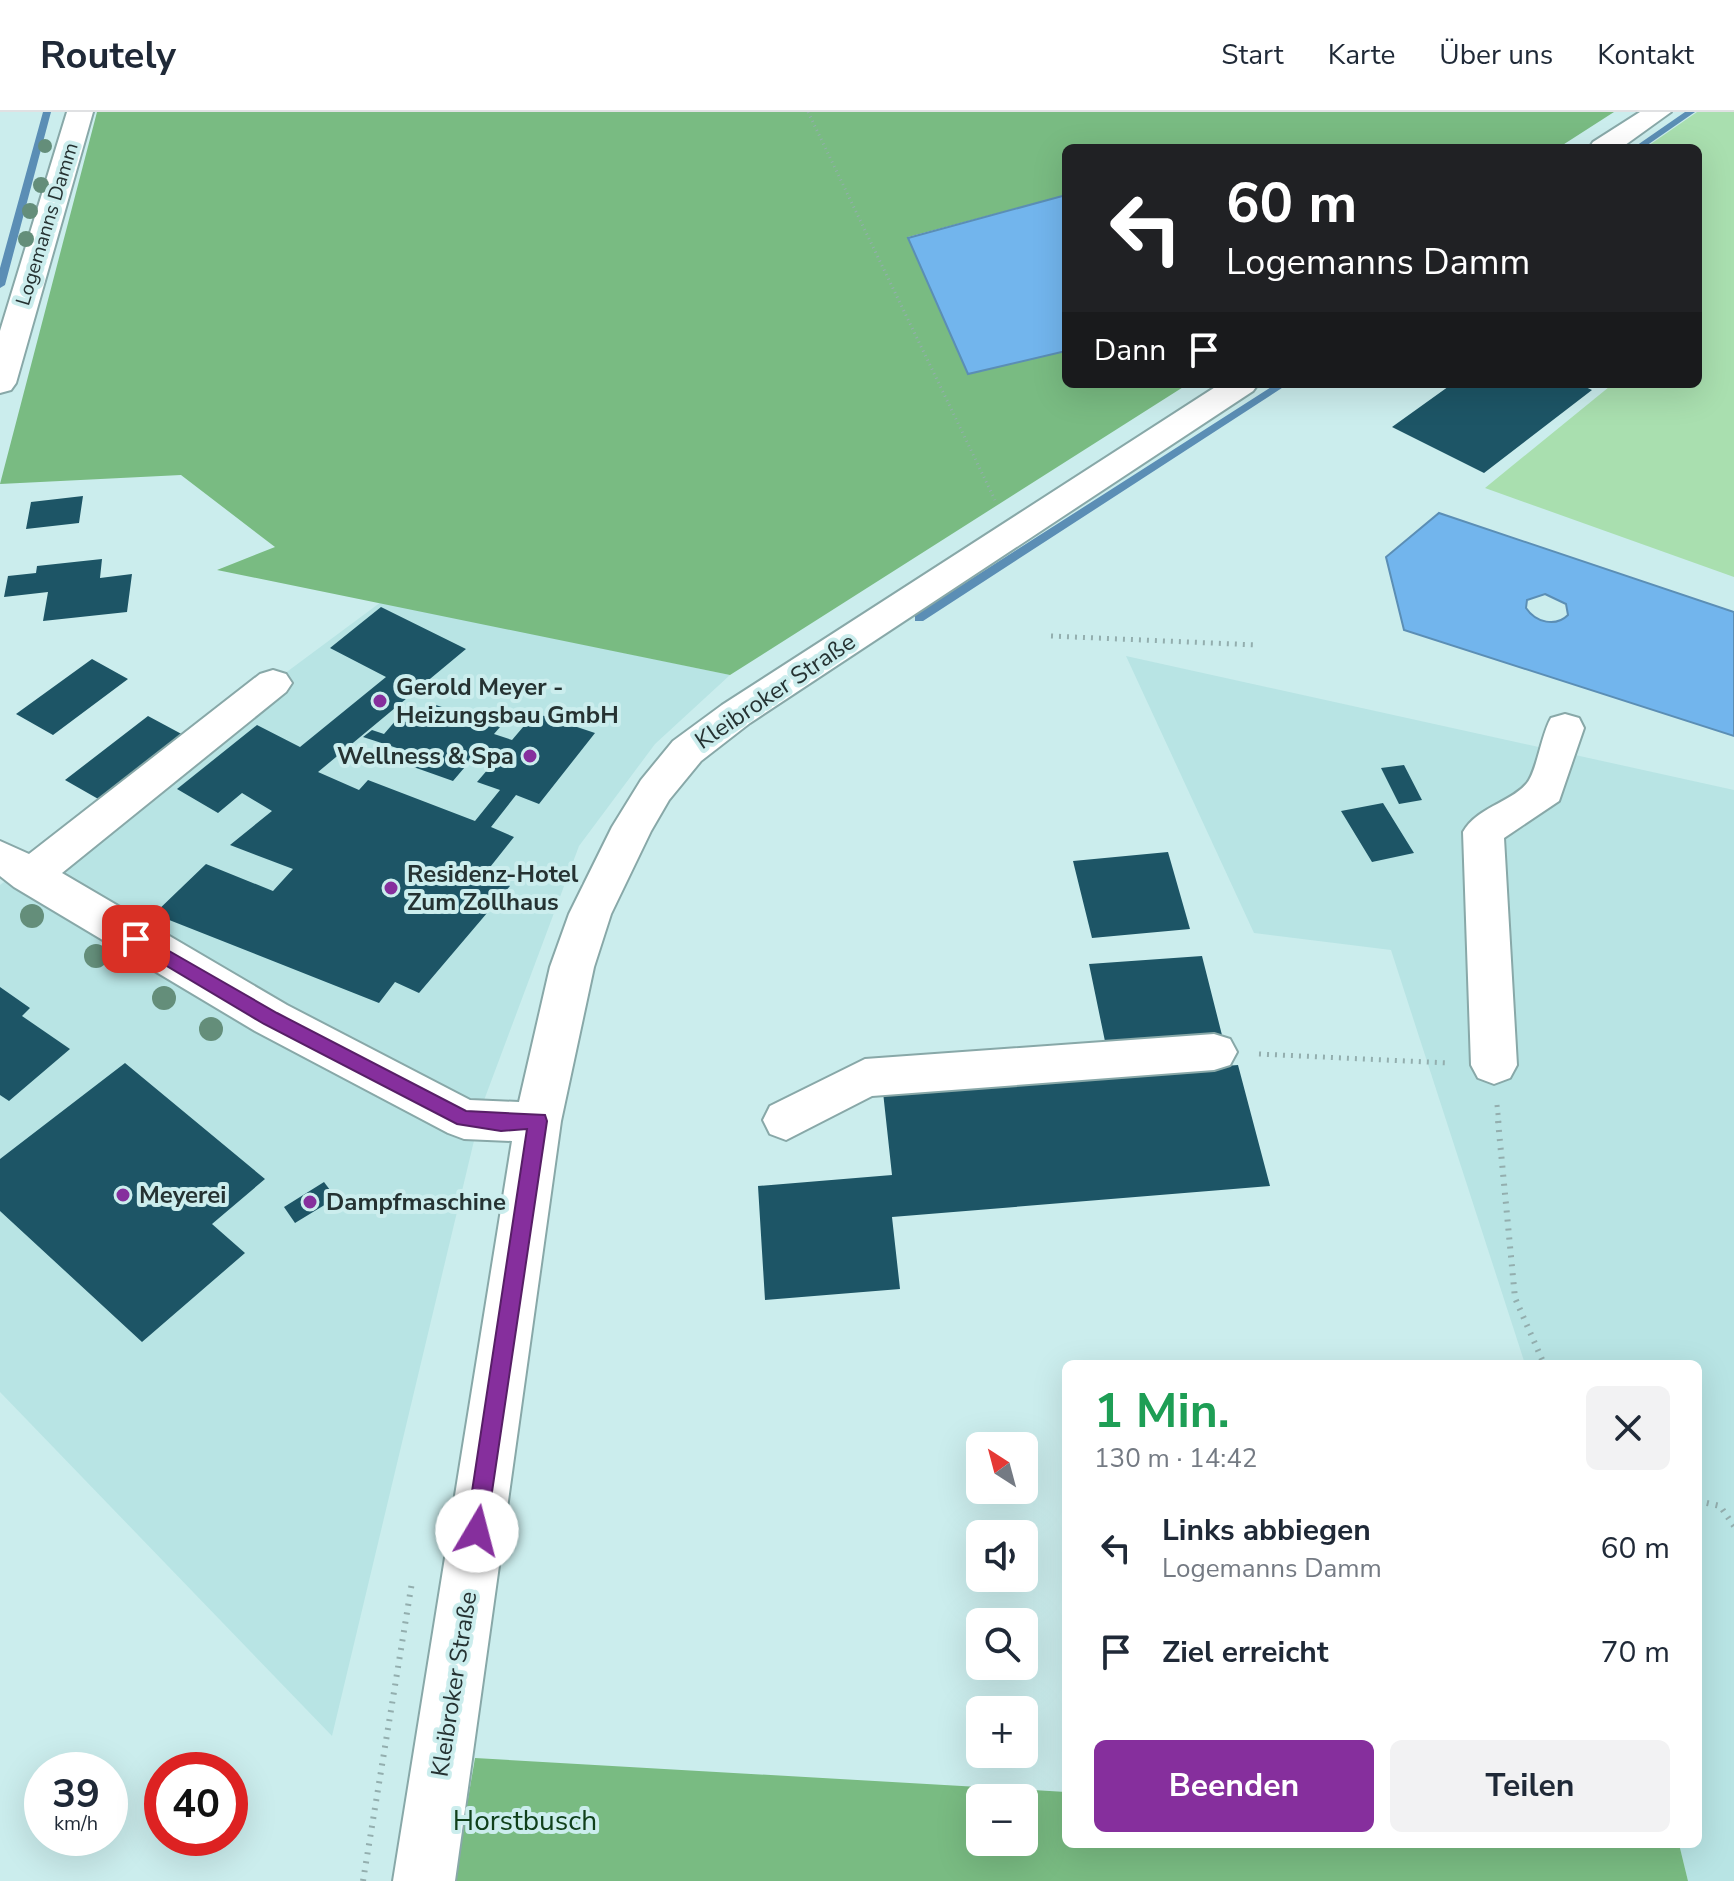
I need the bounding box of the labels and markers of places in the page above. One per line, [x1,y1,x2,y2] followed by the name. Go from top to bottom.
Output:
[396,671,619,731] place label: Gerold Meyer - Heizungsbau GmbH
[371,692,389,710] marker: Gerold Meyer - Heizungsbau GmbH
[337,740,514,772] place label: Wellness & Spa
[521,747,539,765] marker: Wellness & Spa
[407,858,579,918] place label: Residenz-Hotel Zum Zollhaus
[382,879,400,897] marker: Residenz-Hotel Zum Zollhaus
[102,905,170,973] pin
[139,1179,226,1211] place label: Meyerei
[114,1186,132,1204] marker: Meyerei
[326,1186,506,1218] place label: Dampfmaschine
[301,1193,319,1211] marker: Dampfmaschine

